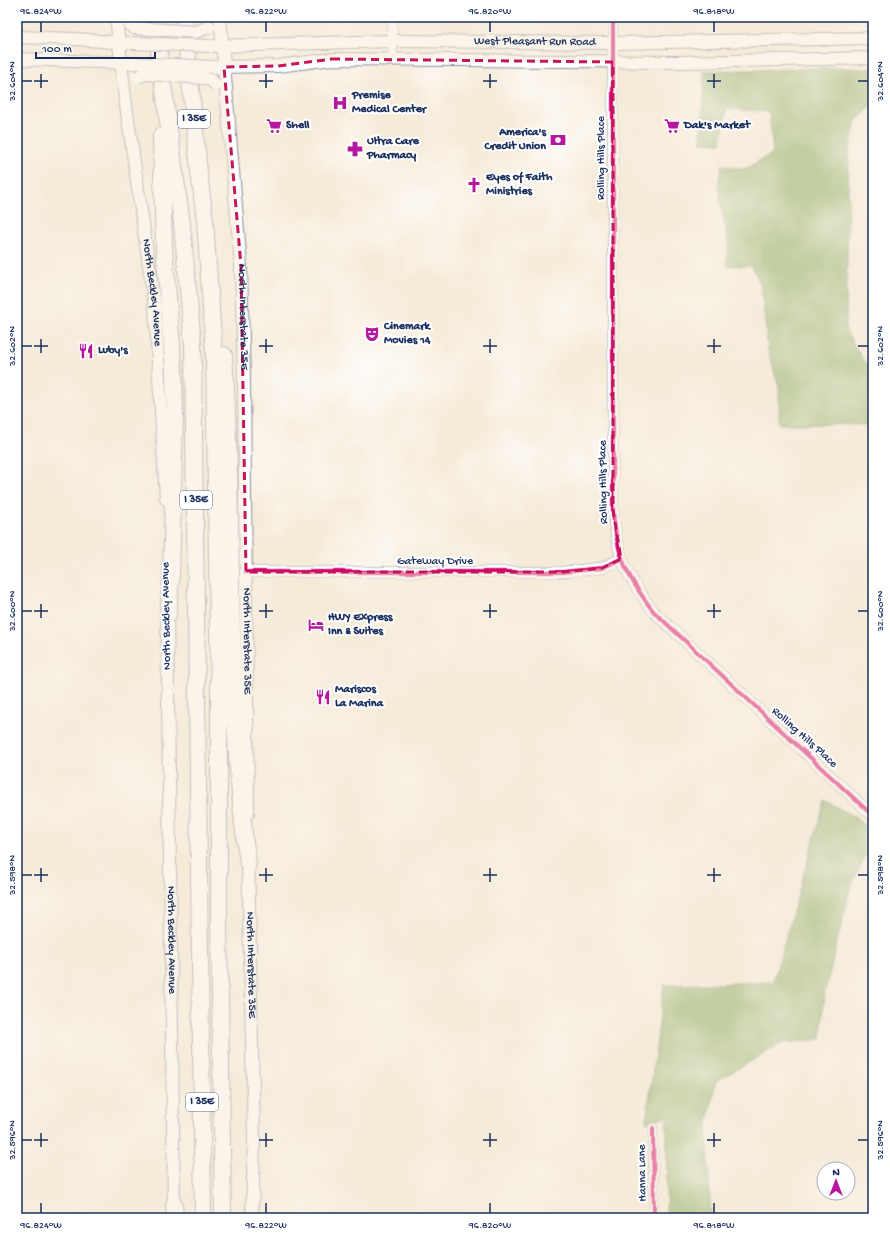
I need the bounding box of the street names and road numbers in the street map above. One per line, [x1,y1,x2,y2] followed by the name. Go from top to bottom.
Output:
[474,35,597,50] street label: West Pleasant Run Road
[178,110,210,128] road number: I 35E
[595,115,609,200] street label: Rolling Hills Place
[138,238,164,348] street label: North Beckley Avenue
[234,264,251,371] street label: North Interstate 35E
[596,439,612,524] street label: Rolling Hills Place
[180,491,212,509] road number: I 35E
[397,555,474,569] street label: Gateway Drive
[159,561,175,670] street label: North Beckley Avenue
[239,588,254,695] street label: North Interstate 35E
[768,705,840,772] street label: Rolling Hills Place
[163,886,178,995] street label: North Beckley Avenue
[242,912,258,1019] street label: North Interstate 35E
[186,1093,218,1111] road number: I 35E
[635,1143,650,1202] street label: Hanna Lane

